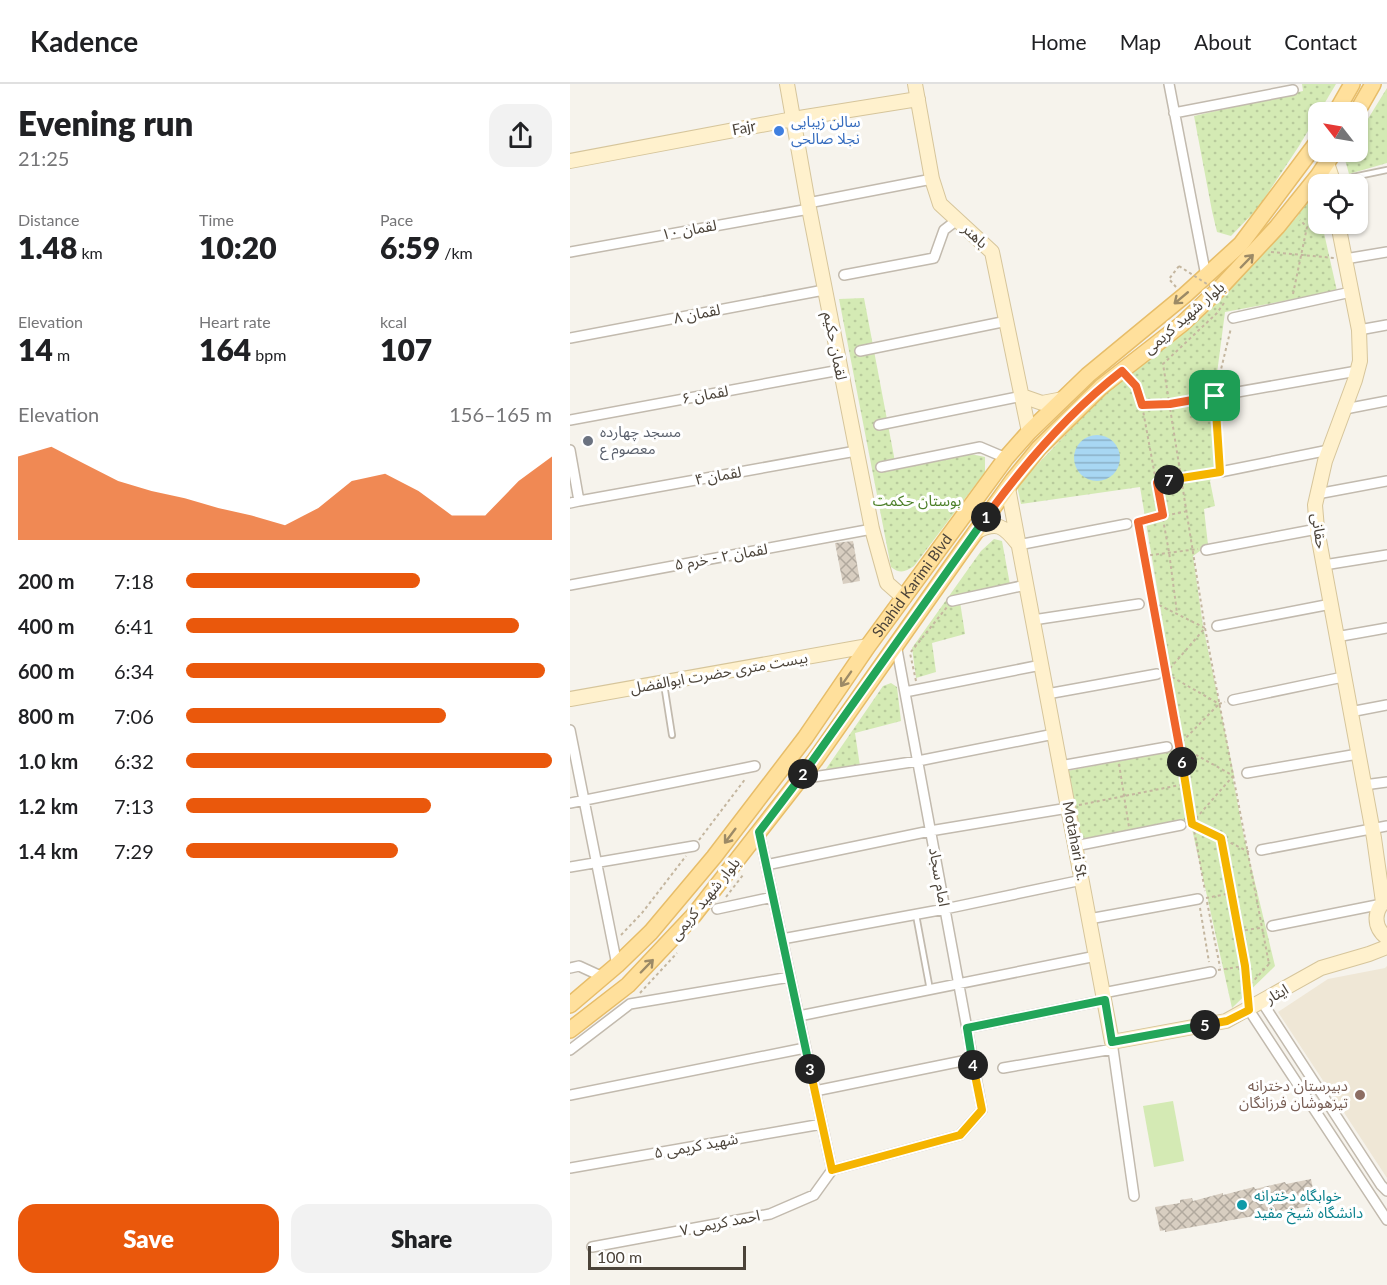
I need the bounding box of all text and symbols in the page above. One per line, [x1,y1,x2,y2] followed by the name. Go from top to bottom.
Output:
[30,24,138,58] text: Kadence
[1031,29,1087,54] text: Home
[1120,29,1161,54] text: Map
[1194,29,1251,54] text: About
[1284,29,1357,54] text: Contact
[1308,102,1368,162] north arrow
[1308,102,1368,234] map controls
[18,103,193,143] text: Evening run
[489,104,552,167] button: share
[791,112,861,148] place label: سالن زیبایی نجلا صالحی
[730,116,758,138] street label: Fajr
[772,124,786,138] marker: سالن زیبایی نجلا صالحی
[18,146,69,170] text: 21:25
[1308,174,1368,234] button: locate
[18,210,79,229] text: Distance
[199,210,234,229] text: Time
[380,210,413,229] text: Pace
[660,215,718,244] street label: لقمان ۱۰
[958,218,992,252] street label: باهنر
[18,229,77,265] text: 1.48
[199,229,277,265] text: 10:20
[380,229,440,265] text: 6:59
[77,243,103,262] text: km
[440,243,473,262] text: /km
[1239,253,1254,268] one-way arrow
[1139,277,1228,358] street label: بلوار شهید کریمی
[1174,291,1189,305] one-way arrow
[672,300,722,327] street label: لقمان ۸
[818,310,851,382] street label: لقمان حکیم
[18,312,83,331] text: Elevation
[199,312,271,331] text: Heart rate
[380,312,407,331] text: kcal
[18,331,53,367] text: 14
[199,331,251,367] text: 164
[380,331,432,367] text: 107
[53,345,70,364] text: m
[251,345,286,364] text: bpm
[1189,370,1240,421] pin
[1198,379,1231,412] icon: arrive
[680,381,730,408] street label: لقمان ۶
[18,402,99,426] text: Elevation
[449,402,552,426] text: 156–165 m
[600,422,681,461] place label: مسجد چهارده معصوم ع
[581,434,595,448] marker: مسجد چهارده معصوم ع
[693,462,743,489] street label: لقمان ۴
[1154,465,1184,495] pin: 7
[1164,470,1174,489] text: 7
[873,491,961,510] park label: بوستان حکمت
[971,502,1001,532] pin: 1
[981,507,991,526] text: 1
[1308,512,1331,550] street label: حقانی
[868,530,955,640] street label: Shahid Karimi Blvd
[673,539,769,576] street label: لقمان ۲ - خرم ۵
[18,569,74,593] text: 200 m
[114,569,154,593] text: 7:18
[18,614,74,638] text: 400 m
[114,614,154,638] text: 6:41
[629,648,809,697] street label: بیست متری حضرت ابوالفضل
[18,659,74,683] text: 600 m
[114,659,154,683] text: 6:34
[840,670,852,686] one-way arrow
[18,704,74,728] text: 800 m
[114,704,154,728] text: 7:06
[1167,747,1197,777] pin: 6
[18,749,78,773] text: 1.0 km
[114,749,154,773] text: 6:32
[1177,752,1187,771] text: 6
[788,759,818,789] pin: 2
[798,764,808,783] text: 2
[18,794,78,818] text: 1.2 km
[114,794,154,818] text: 7:13
[1059,800,1092,882] street label: Motahari St.
[724,827,737,843] one-way arrow
[18,839,78,863] text: 1.4 km
[114,839,154,863] text: 7:29
[923,846,954,908] street label: امام سجاد
[665,853,744,944] street label: بلوار شهید کریمی
[639,958,654,973] one-way arrow
[1261,979,1292,1008] street label: ایثار
[1190,1010,1220,1040] pin: 5
[1200,1015,1210,1034] text: 5
[958,1050,988,1080] pin: 4
[795,1054,825,1084] pin: 3
[968,1055,978,1074] text: 4
[805,1059,815,1078] text: 3
[1239,1076,1348,1112] place label: دبیرستان دخترانه تیزهوشان فرزانگان
[1353,1088,1367,1102] marker: دبیرستان دخترانه تیزهوشان فرزانگان
[652,1129,740,1162] street label: شهید کریمی ۵
[1254,1186,1363,1225] place label: خوابگاه دخترانه دانشگاه شیخ مفید
[1235,1198,1249,1212] marker: خوابگاه دخترانه دانشگاه شیخ مفید
[18,1204,279,1273] button: Save
[291,1204,552,1273] button: Share
[678,1205,762,1240] street label: احمد کریمی ۷
[588,1243,746,1270] scale bar
[597,1247,642,1266] text: 100 m

